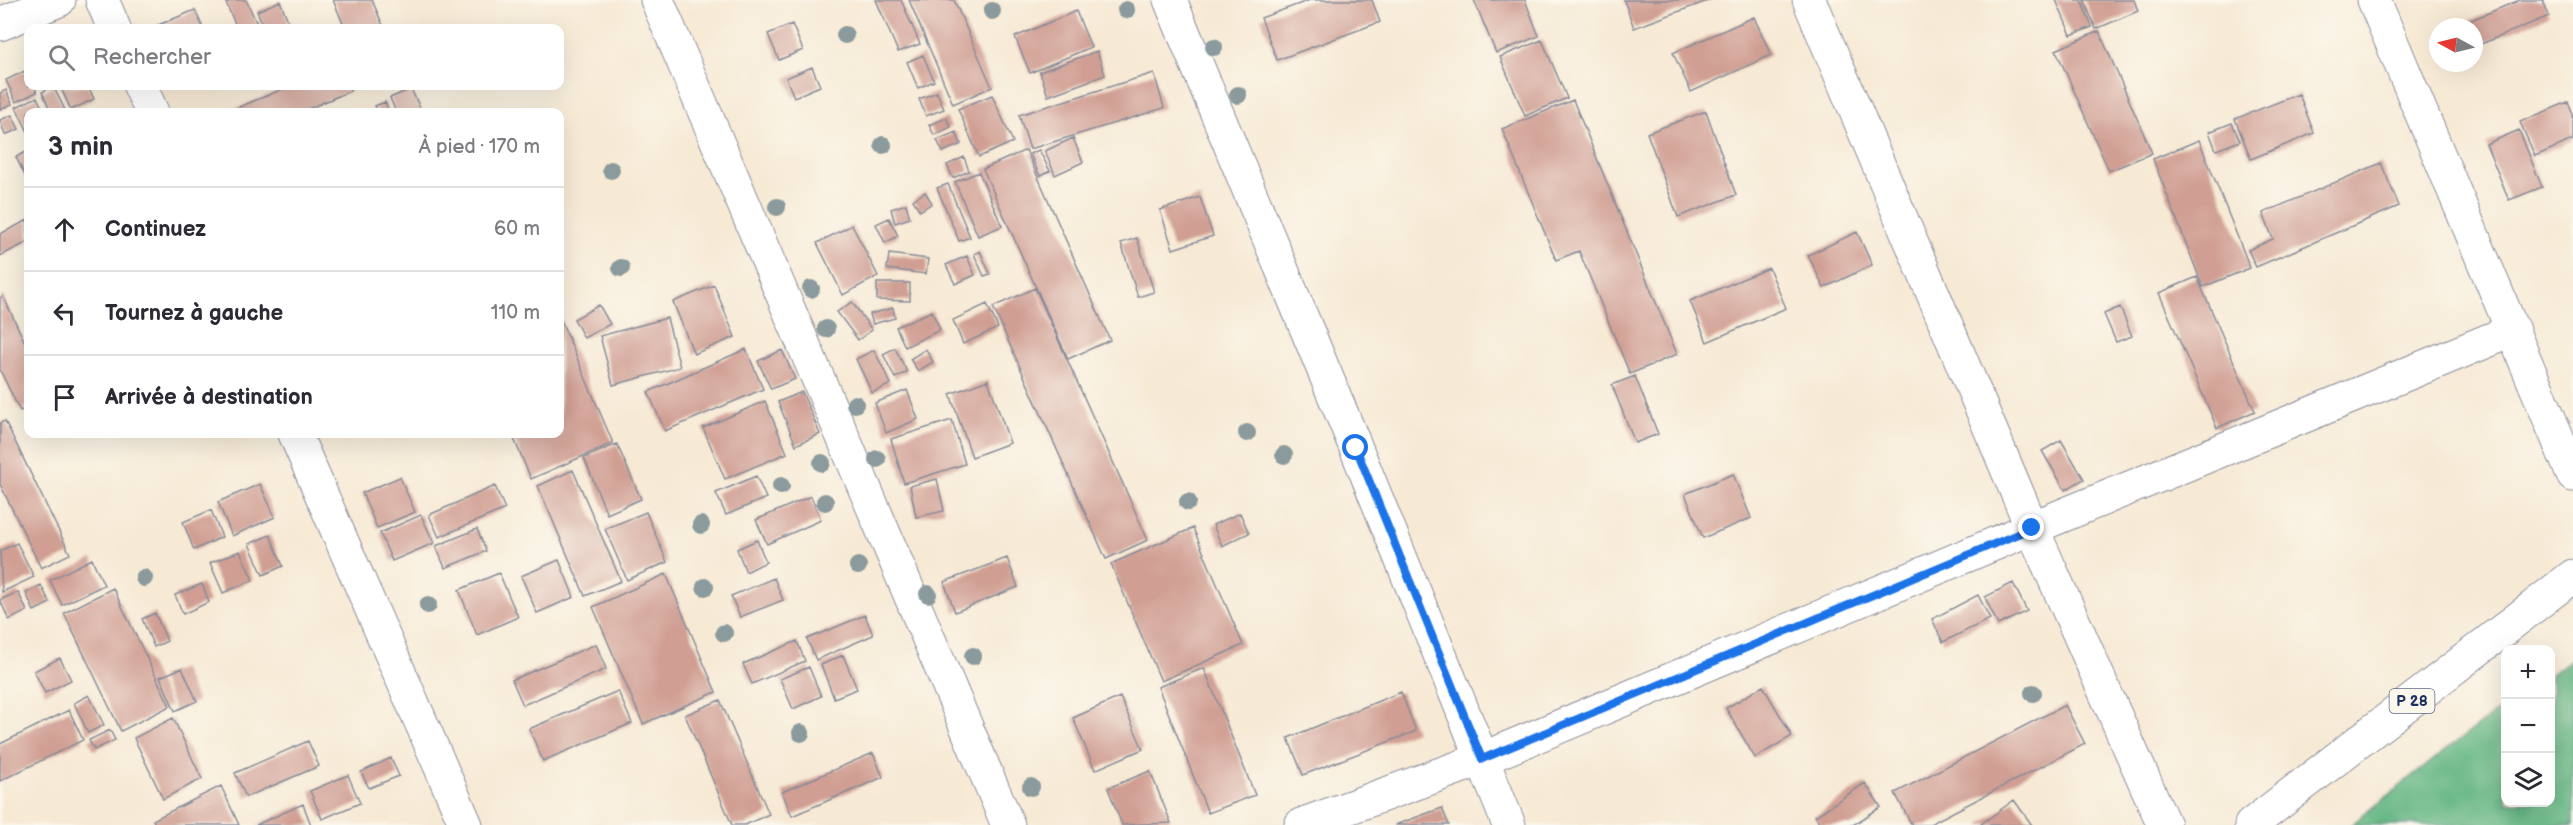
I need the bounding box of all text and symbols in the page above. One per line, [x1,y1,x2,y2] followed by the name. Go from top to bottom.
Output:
[2429,18,2483,72] north arrow
[24,24,564,90] search box
[45,41,78,74] icon: search
[93,44,211,71] text: Rechercher
[48,132,113,163] text: 3 min
[418,135,540,159] text: À pied · 170 m
[48,213,81,246] icon: ahead
[105,216,206,243] text: Continuez
[494,217,540,241] text: 60 m
[48,297,81,330] icon: left
[105,300,283,327] text: Tournez à gauche
[491,301,540,325] text: 110 m
[48,381,81,414] icon: arrive
[105,384,313,411] text: Arrivée à destination
[1342,434,1368,460] route start
[2018,514,2044,540] route end
[2501,645,2555,807] map controls
[2501,645,2555,699] button: +
[2390,689,2434,713] road number: P 28
[2501,699,2555,753] button: −
[2501,753,2555,807] button: layers

